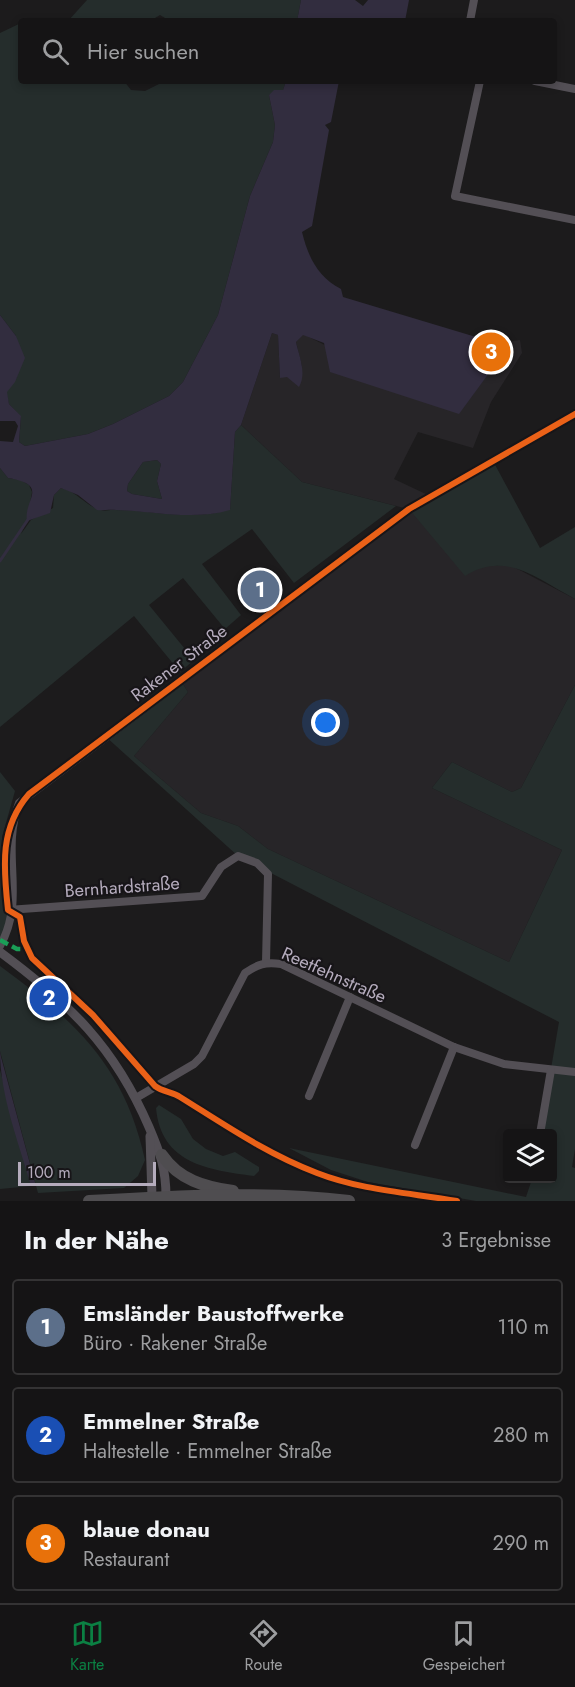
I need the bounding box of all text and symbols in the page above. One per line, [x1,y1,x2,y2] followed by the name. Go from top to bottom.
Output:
[18,18,557,84] search box
[39,35,72,68] icon: search
[87,35,199,67] text: Hier suchen
[472,330,510,374] pin: 3
[240,568,280,612] pin: 1
[125,618,233,708] street label: Rakener Straße
[311,708,340,737] your location
[64,870,180,904] street label: Bernhardstraße
[278,940,390,1010] street label: Reetfehnstraße
[29,976,68,1020] pin: 2
[503,1129,557,1183] map controls
[503,1129,557,1183] button: layers
[18,1159,156,1186] scale bar
[27,1161,71,1184] text: 100 m
[24,1221,169,1259] text: In der Nähe
[441,1226,551,1255] text: 3 Ergebnisse
[83,1297,344,1329] text: Emsländer Baustoffwerke
[40,1313,51,1342] text: 1
[497,1313,549,1342] text: 110 m
[83,1329,267,1358] text: Büro · Rakener Straße
[83,1405,259,1437] text: Emmelner Straße
[39,1421,52,1450] text: 2
[493,1421,549,1450] text: 280 m
[83,1437,332,1466] text: Haltestelle · Emmelner Straße
[83,1513,210,1545] text: blaue donau
[39,1529,52,1558] text: 3
[493,1529,549,1558] text: 290 m
[83,1545,169,1574] text: Restaurant
[70,1617,104,1676] tab: Karte
[244,1617,283,1676] tab: Route
[423,1617,505,1676] tab: Gespeichert

